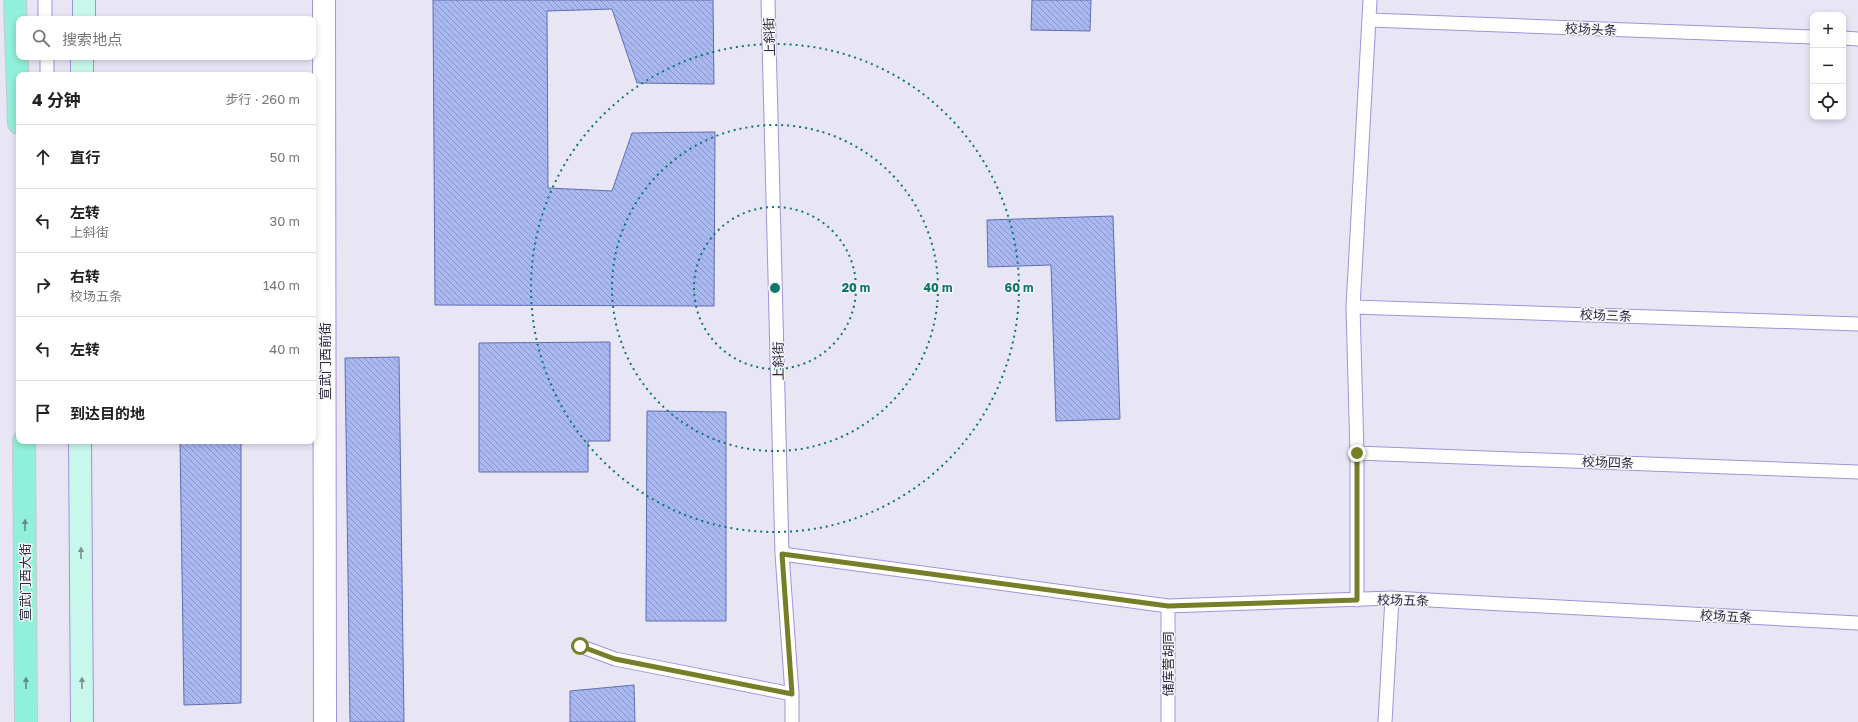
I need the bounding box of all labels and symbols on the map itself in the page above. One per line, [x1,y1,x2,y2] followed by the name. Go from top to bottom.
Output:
[760,17,778,57] street label: 上斜街
[1565,20,1617,38] street label: 校场头条
[842,280,870,295] text: 20 m
[924,280,952,295] text: 40 m
[1005,280,1033,295] text: 60 m
[768,281,782,295] centre of rings
[1580,306,1632,324] street label: 校场三条
[317,322,333,400] street label: 宣武门西前街
[770,341,786,381] street label: 上斜街
[1348,444,1366,462] route end
[1582,453,1634,471] street label: 校场四条
[22,518,28,531] one-way arrow
[17,543,33,621] street label: 宣武门西大街
[78,546,84,559] one-way arrow
[1377,592,1429,608] street label: 校场五条
[1700,607,1752,625] street label: 校场五条
[1160,631,1176,697] street label: 储库营胡同
[571,637,589,655] route start
[23,676,29,689] one-way arrow
[79,676,85,689] one-way arrow

